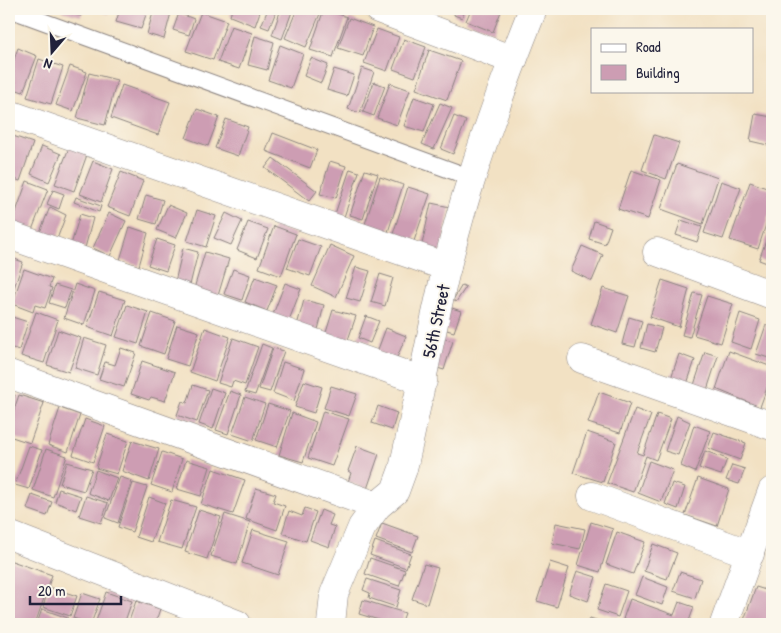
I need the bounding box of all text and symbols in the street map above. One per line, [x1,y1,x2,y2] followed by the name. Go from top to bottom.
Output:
[28,28,78,78] north arrow
[591,28,754,92] legend
[636,36,661,57] text: Road
[40,54,54,75] text: N
[636,62,680,83] text: Building
[416,281,456,360] street label: 56th Street
[30,573,121,605] scale bar
[38,580,65,601] text: 20 m

